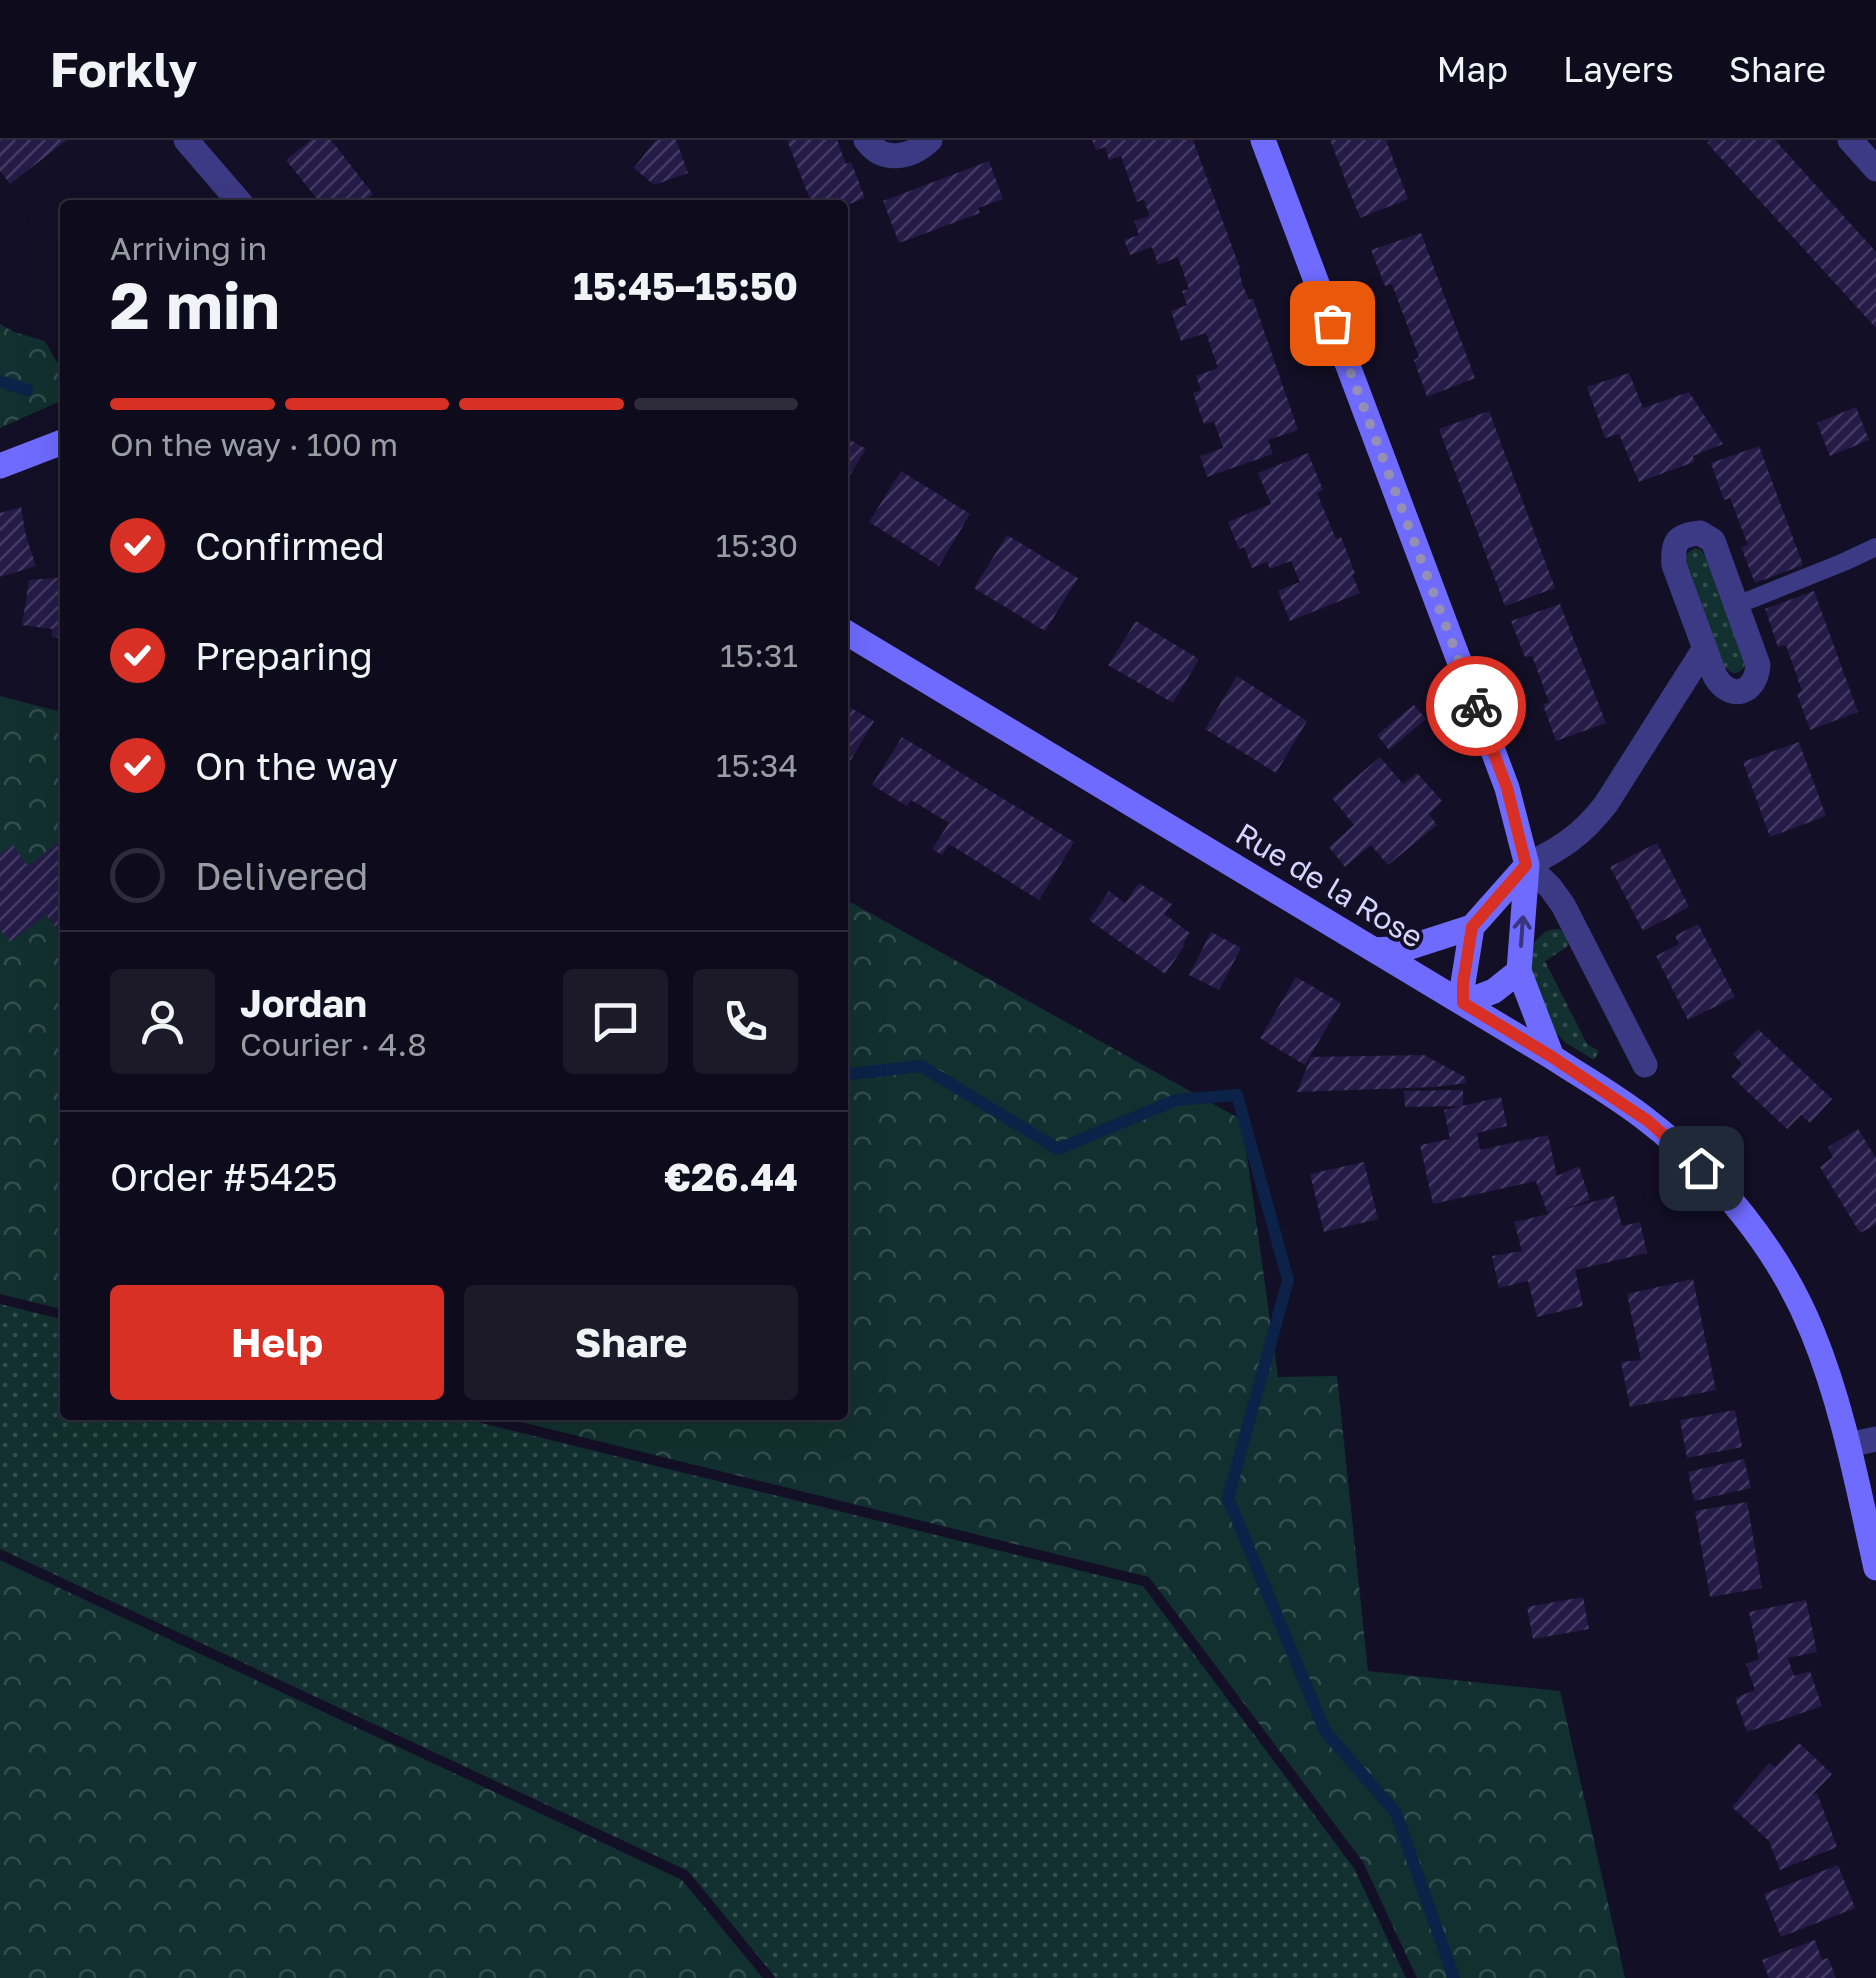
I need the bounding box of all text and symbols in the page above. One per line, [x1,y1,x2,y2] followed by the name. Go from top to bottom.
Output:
[50,40,197,98] text: Forkly
[1437,48,1508,90] text: Map
[1563,48,1674,90] text: Layers
[1729,48,1826,90] text: Share
[110,229,267,267] text: Arriving in
[573,263,798,308] text: 15:45–15:50
[110,265,280,343] text: 2 min
[1290,281,1375,366] pin
[1305,296,1360,351] icon: bag
[110,425,398,463] text: On the way · 100 m
[110,518,165,573] icon: check
[195,523,385,568] text: Confirmed
[716,526,798,564] text: 15:30
[110,628,165,683] icon: check
[195,633,373,678] text: Preparing
[720,636,798,674] text: 15:31
[1426,656,1526,756] courier
[1449,679,1504,734] icon: bike
[110,738,165,793] icon: check
[195,743,398,788] text: On the way
[716,746,798,784] text: 15:34
[1230,815,1429,955] street label: Rue de la Rose
[195,853,368,898] text: Delivered
[1513,915,1532,947] one-way arrow
[110,969,215,1074] button: person
[563,969,668,1074] button: chat
[693,969,798,1074] button: phone
[240,980,367,1025] text: Jordan
[240,1025,427,1063] text: Courier · 4.8
[1659,1126,1744,1211] pin
[1674,1141,1729,1196] icon: home
[110,1154,337,1199] text: Order #5425
[664,1154,798,1199] text: €26.44
[110,1285,444,1400] button: Help
[464,1285,798,1400] button: Share

